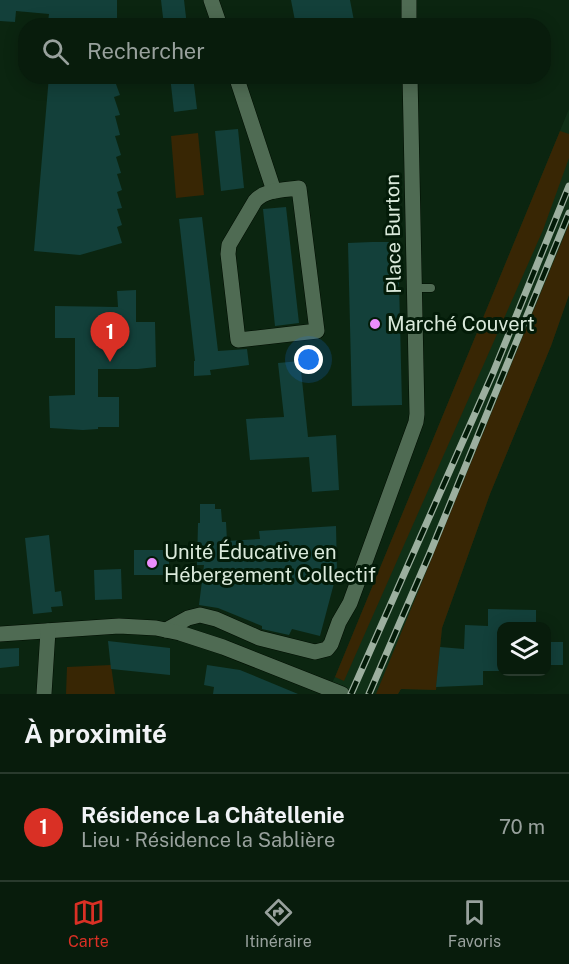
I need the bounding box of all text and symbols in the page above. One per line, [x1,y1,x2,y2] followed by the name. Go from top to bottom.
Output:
[18,18,551,84] search box
[39,35,72,68] icon: search
[87,38,205,64] text: Rechercher
[380,174,406,294] street label: Place Burton
[90,312,130,362] pin: 1
[387,312,535,336] place label: Marché Couvert
[368,317,382,331] marker: Marché Couvert
[294,345,323,374] your location
[164,539,376,587] place label: Unité Éducative en Hébergement Collectif
[145,556,159,570] marker: Unité Éducative en Hébergement Collectif
[497,622,551,676] map controls
[497,622,551,676] button: layers
[24,718,167,749] text: À proximité
[81,802,345,828] text: Résidence La Châtellenie
[39,815,48,839] text: 1
[499,815,545,839] text: 70 m
[81,828,335,852] text: Lieu · Résidence la Sablière
[68,896,109,951] tab: Carte
[245,896,312,951] tab: Itinéraire
[448,896,501,951] tab: Favoris

